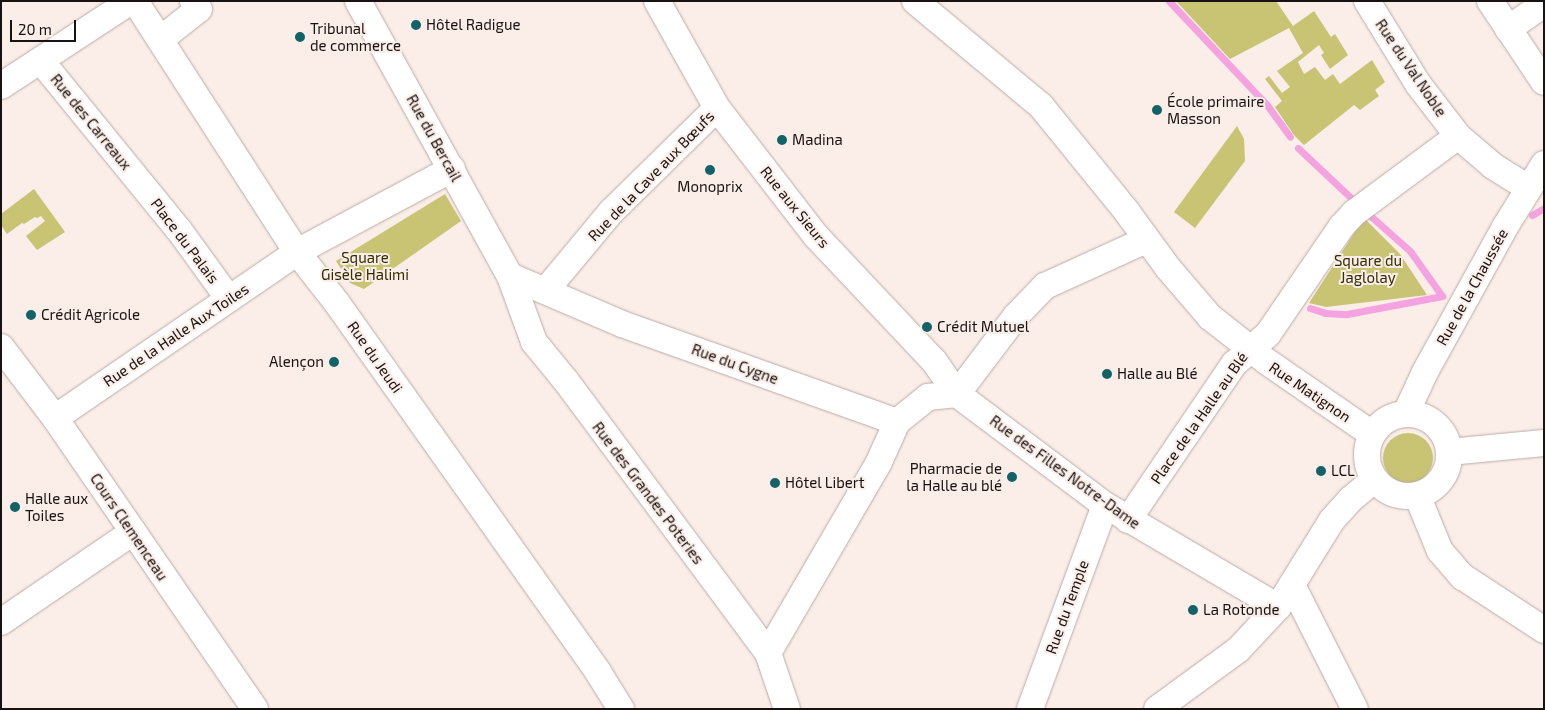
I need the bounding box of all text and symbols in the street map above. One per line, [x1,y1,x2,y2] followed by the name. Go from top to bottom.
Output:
[12,10,79,42] scale bar
[1371,15,1451,121] street label: Rue du Val Noble
[426,16,521,34] place label: Hôtel Radigue
[310,19,401,54] place label: Tribunal de commerce
[410,19,422,31] marker: Hôtel Radigue
[18,20,52,38] text: 20 m
[294,31,306,43] marker: Tribunal de commerce
[47,70,135,174] street label: Rue des Carreaux
[403,91,465,185] street label: Rue du Bercail
[1167,92,1264,127] place label: École primaire Masson
[1151,104,1163,116] marker: École primaire Masson
[584,107,718,245] street label: Rue de la Cave aux Bœufs
[792,131,843,149] place label: Madina
[776,134,788,146] marker: Madina
[757,163,833,251] street label: Rue aux Sieurs
[704,164,716,176] marker: Monoprix
[677,178,743,196] place label: Monoprix
[147,195,223,287] street label: Place du Palais
[1432,226,1512,348] street label: Rue de la Chaussée
[321,248,409,283] park label: Square Gisèle Halimi
[1334,251,1402,286] park label: Square du Jaglolay
[100,279,252,391] street label: Rue de la Halle Aux Toiles
[41,306,140,324] place label: Crédit Agricole
[25,309,37,321] marker: Crédit Agricole
[344,318,406,396] street label: Rue du Jeudi
[937,318,1029,336] place label: Crédit Mutuel
[921,321,933,333] marker: Crédit Mutuel
[689,340,781,388] street label: Rue du Cygne
[1147,349,1251,487] street label: Place de la Halle au Blé
[269,353,324,371] place label: Alençon
[328,356,340,368] marker: Alençon
[1266,358,1354,426] street label: Rue Matignon
[1117,365,1198,383] place label: Halle au Blé
[1101,368,1113,380] marker: Halle au Blé
[986,411,1144,533] street label: Rue des Filles Notre-Dame
[589,418,707,568] street label: Rue des Grandes Poteries
[906,459,1002,494] place label: Pharmacie de la Halle au blé
[1331,462,1355,480] place label: LCL
[1315,465,1327,477] marker: LCL
[86,470,172,584] street label: Cours Clemenceau
[1006,471,1018,483] marker: Pharmacie de la Halle au blé
[785,474,865,492] place label: Hôtel Libert
[769,477,781,489] marker: Hôtel Libert
[25,489,88,524] place label: Halle aux Toiles
[9,501,21,513] marker: Halle aux Toiles
[1042,557,1092,657] street label: Rue du Temple
[1203,601,1280,619] place label: La Rotonde
[1187,604,1199,616] marker: La Rotonde

